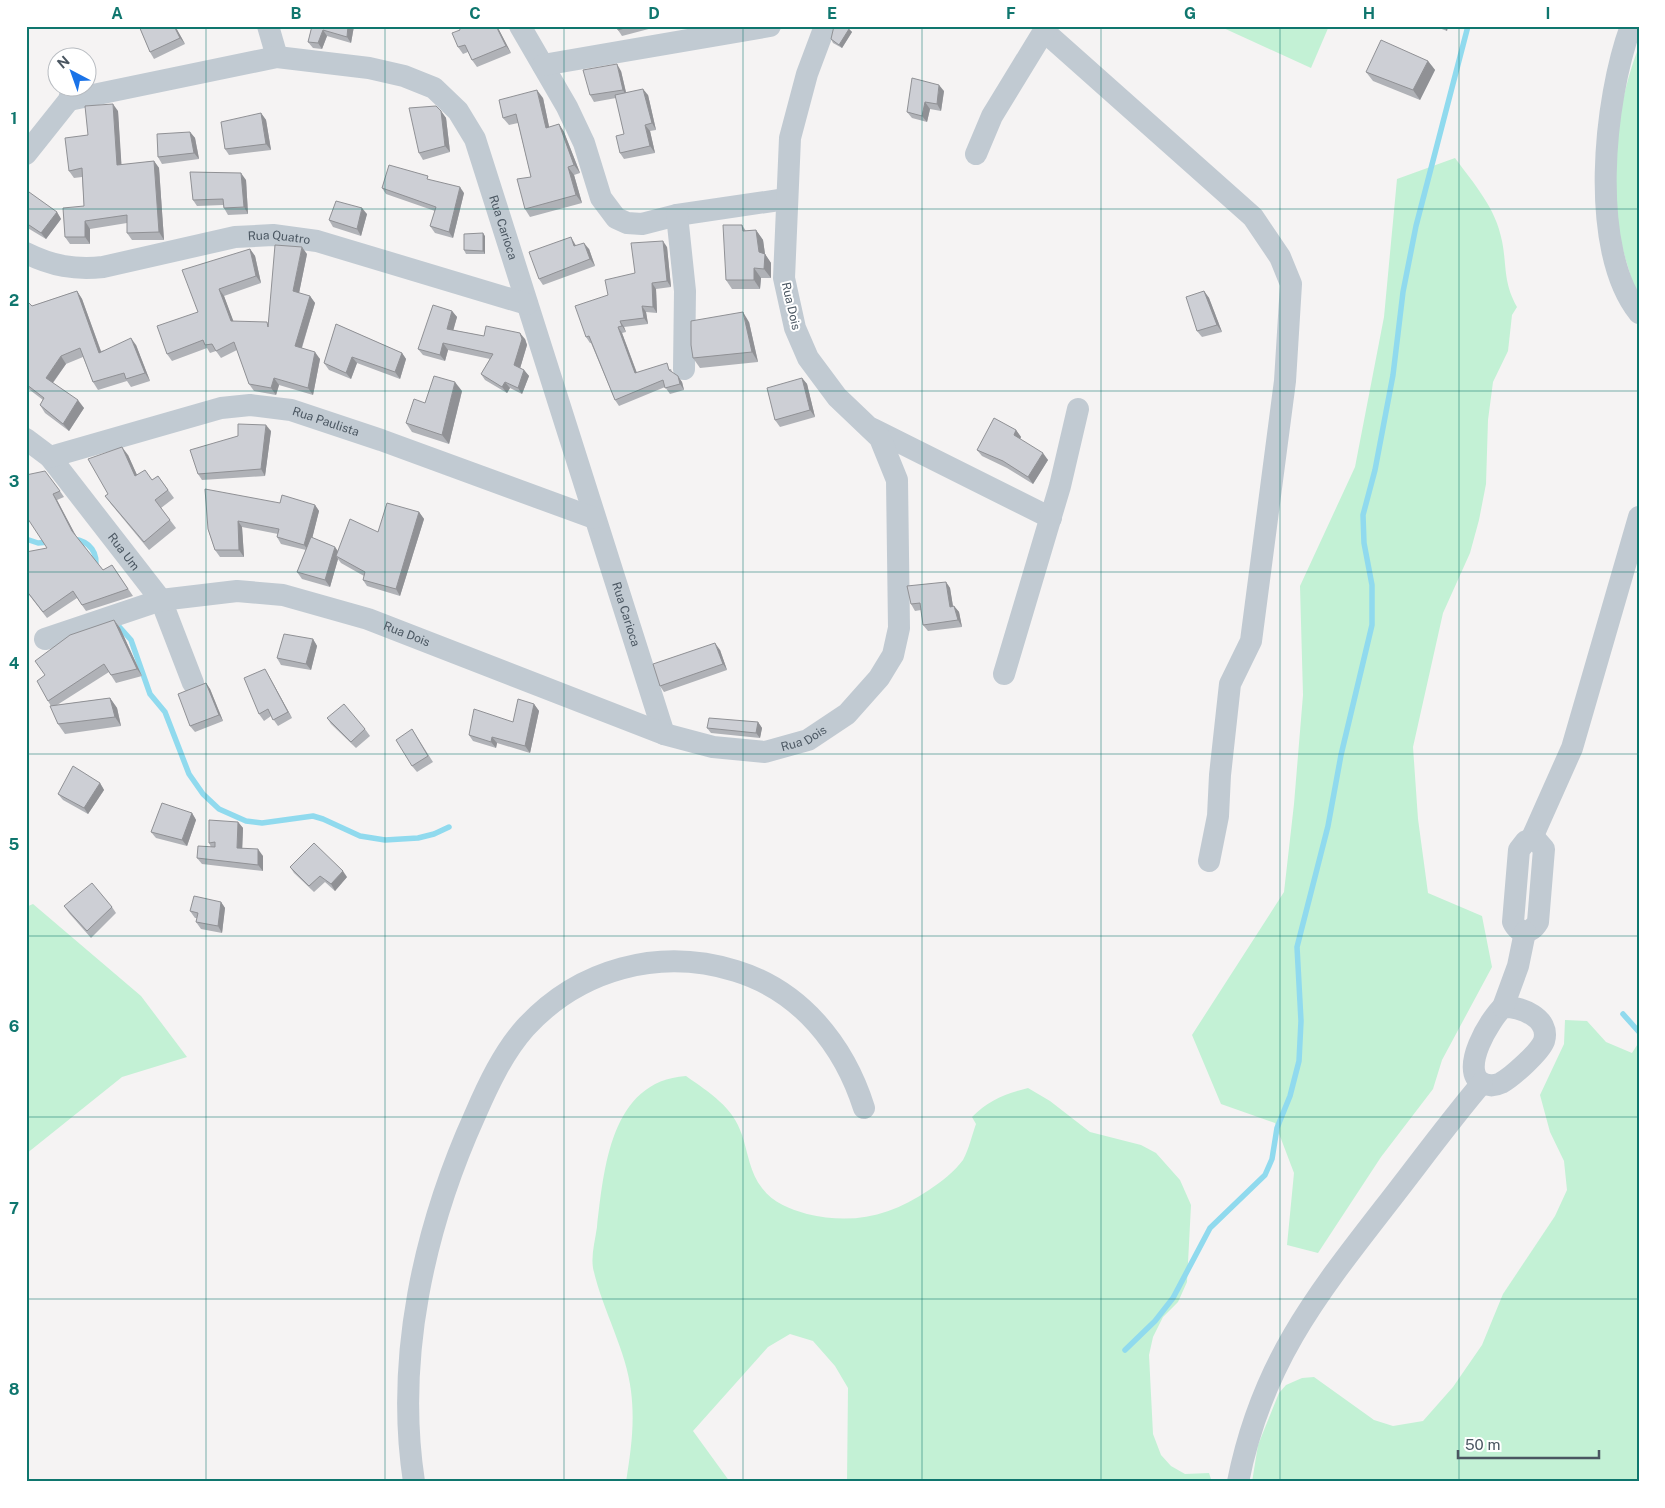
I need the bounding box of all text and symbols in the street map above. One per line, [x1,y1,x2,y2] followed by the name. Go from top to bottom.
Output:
[111,4,123,23] text: A
[291,4,302,23] text: B
[469,4,481,23] text: C
[648,4,660,23] text: D
[827,4,837,23] text: E
[1006,4,1016,23] text: F
[1184,4,1196,23] text: G
[1363,4,1375,23] text: H
[1546,4,1550,23] text: I
[48,48,98,98] north arrow
[54,53,73,72] text: N
[11,109,17,128] text: 1
[486,193,520,261] street label: Rua Carioca
[247,228,311,247] street label: Rua Quatro
[779,281,803,331] street label: Rua Dois
[9,291,19,310] text: 2
[291,404,361,439] street label: Rua Paulista
[9,472,19,491] text: 3
[105,530,142,573] street label: Rua Um
[609,580,643,648] street label: Rua Carioca
[382,619,432,649] street label: Rua Dois
[9,654,20,673] text: 4
[779,723,829,754] street label: Rua Dois
[9,835,20,854] text: 5
[9,1017,19,1036] text: 6
[9,1199,19,1218] text: 7
[9,1380,20,1399] text: 8
[1458,1428,1599,1460] scale bar
[1465,1436,1500,1453] text: 50 m

